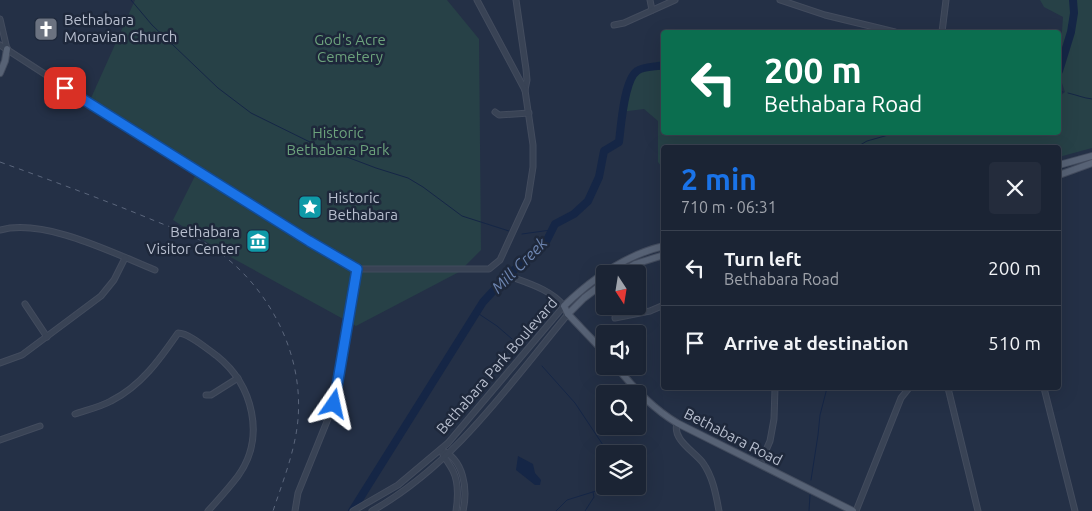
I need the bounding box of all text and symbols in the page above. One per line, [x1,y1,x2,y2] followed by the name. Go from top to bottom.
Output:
[64,11,177,45] place label: Bethabara Moravian Church
[33,16,59,42] church icon: Bethabara Moravian Church
[314,31,386,65] park label: God's Acre Cemetery
[681,50,746,115] icon: left
[764,50,862,90] text: 200 m
[44,67,86,109] pin
[51,74,79,102] icon: arrive
[764,91,922,116] text: Bethabara Road
[286,124,390,158] park label: Historic Bethabara Park
[681,162,757,196] text: 2 min
[989,162,1041,214] button: close
[328,189,398,223] place label: Historic Bethabara
[297,194,323,220] place icon: Historic Bethabara
[681,198,777,216] text: 710 m · 06:31
[147,223,240,257] place label: Bethabara Visitor Center
[245,228,271,254] museum icon: Bethabara Visitor Center
[488,233,551,296] water label: Mill Creek
[724,248,802,270] text: Turn left
[681,254,709,282] icon: left
[988,257,1041,279] text: 200 m
[596,265,646,315] north arrow
[596,265,646,495] map controls
[724,270,839,288] text: Bethabara Road
[433,294,560,437] street label: Bethabara Park Boulevard
[596,325,646,375] button: sound
[681,329,709,357] icon: arrive
[724,332,909,354] text: Arrive at destination
[988,332,1041,354] text: 510 m
[307,377,359,429] position arrow
[596,385,646,435] button: search
[681,404,785,469] street label: Bethabara Road
[596,445,646,495] button: layers

